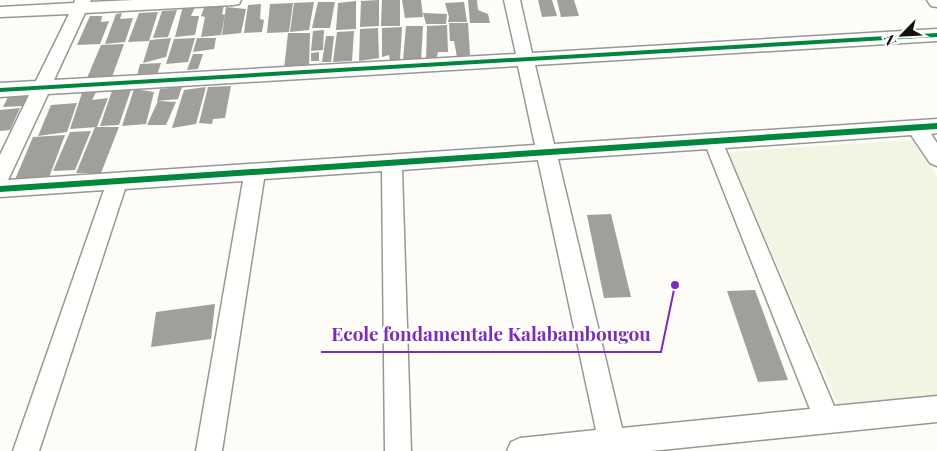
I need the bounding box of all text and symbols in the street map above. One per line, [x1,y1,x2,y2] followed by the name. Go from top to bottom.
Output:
[877,10,927,60] north arrow
[879,32,900,49] text: N
[321,318,661,352] callout: Ecole fondamentale Kalabambougou
[331,320,651,346] text: Ecole fondamentale Kalabambougou

